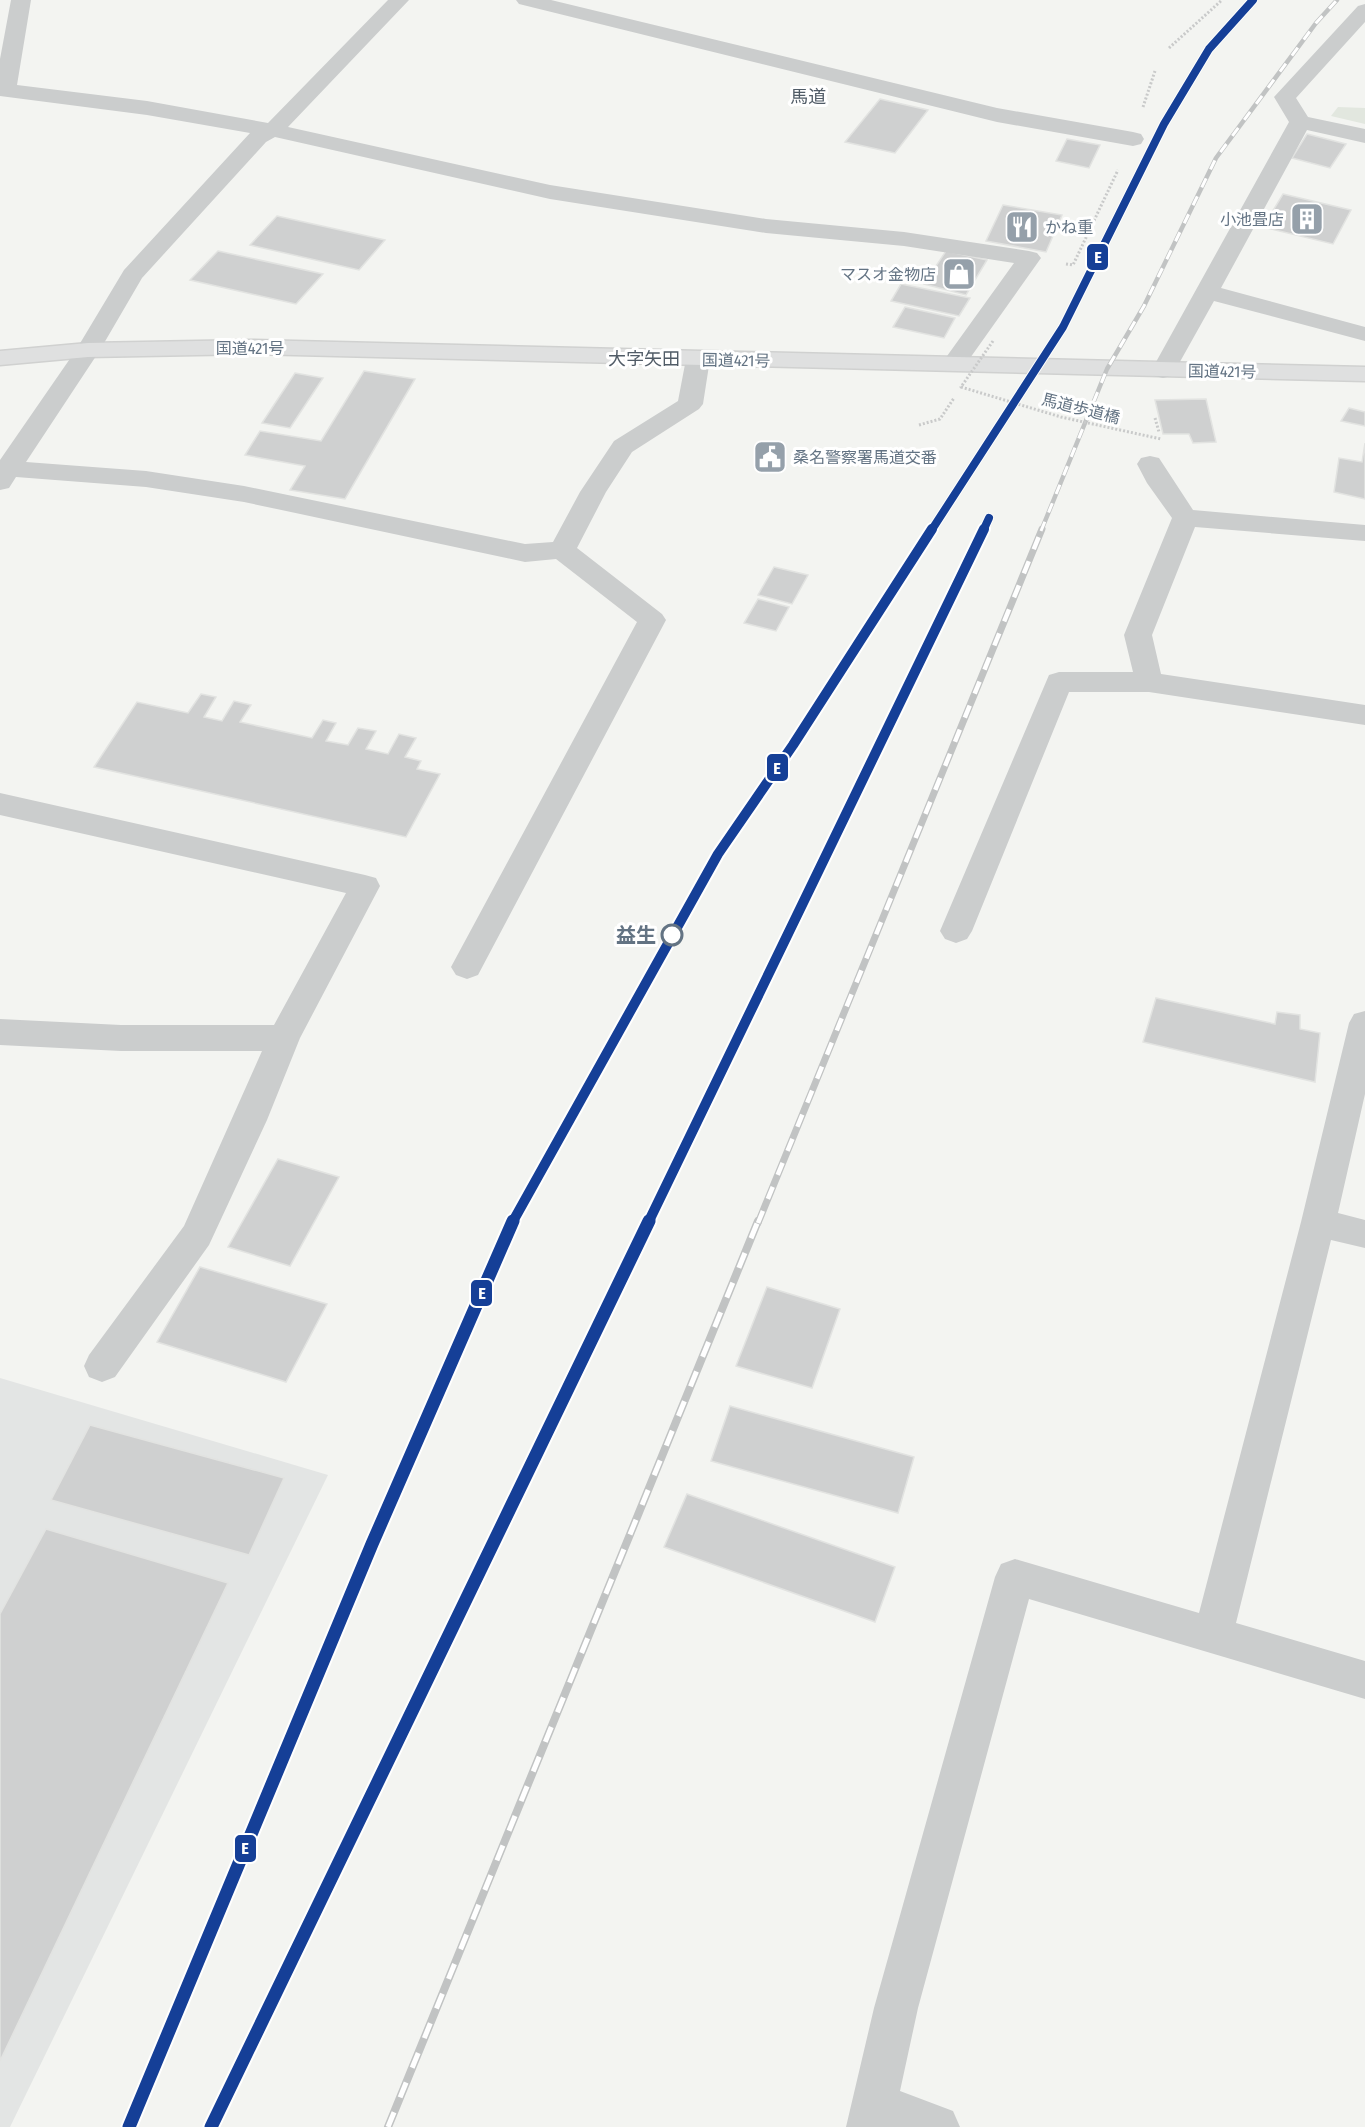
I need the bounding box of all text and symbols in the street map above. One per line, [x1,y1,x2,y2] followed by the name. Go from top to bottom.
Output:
[790,86,826,108] district label: 馬道
[1289,201,1325,237] building icon: 小池畳店
[1004,209,1040,245] restaurant icon: かね重
[1220,210,1284,229] place label: 小池畳店
[1045,218,1093,237] place label: かね重
[1086,243,1109,271] line badge: E
[1094,248,1102,267] text: E
[941,256,977,292] shop icon: マスオ金物店
[840,265,936,284] place label: マスオ金物店
[216,339,284,358] street label: 国道421号
[608,348,680,370] district label: 大字矢田
[702,350,770,371] street label: 国道421号
[1188,361,1256,382] street label: 国道421号
[1040,390,1122,427] street label: 馬道歩道橋
[752,439,788,475] public building icon: 桑名警察署馬道交番
[793,448,937,467] place label: 桑名警察署馬道交番
[766,753,789,782] line badge: E
[773,759,781,778] text: E
[616,923,656,947] place label: 益生
[661,924,683,946] marker: 益生
[470,1279,493,1307] line badge: E
[478,1284,486,1303] text: E
[234,1834,257,1863] line badge: E
[241,1839,249,1858] text: E

